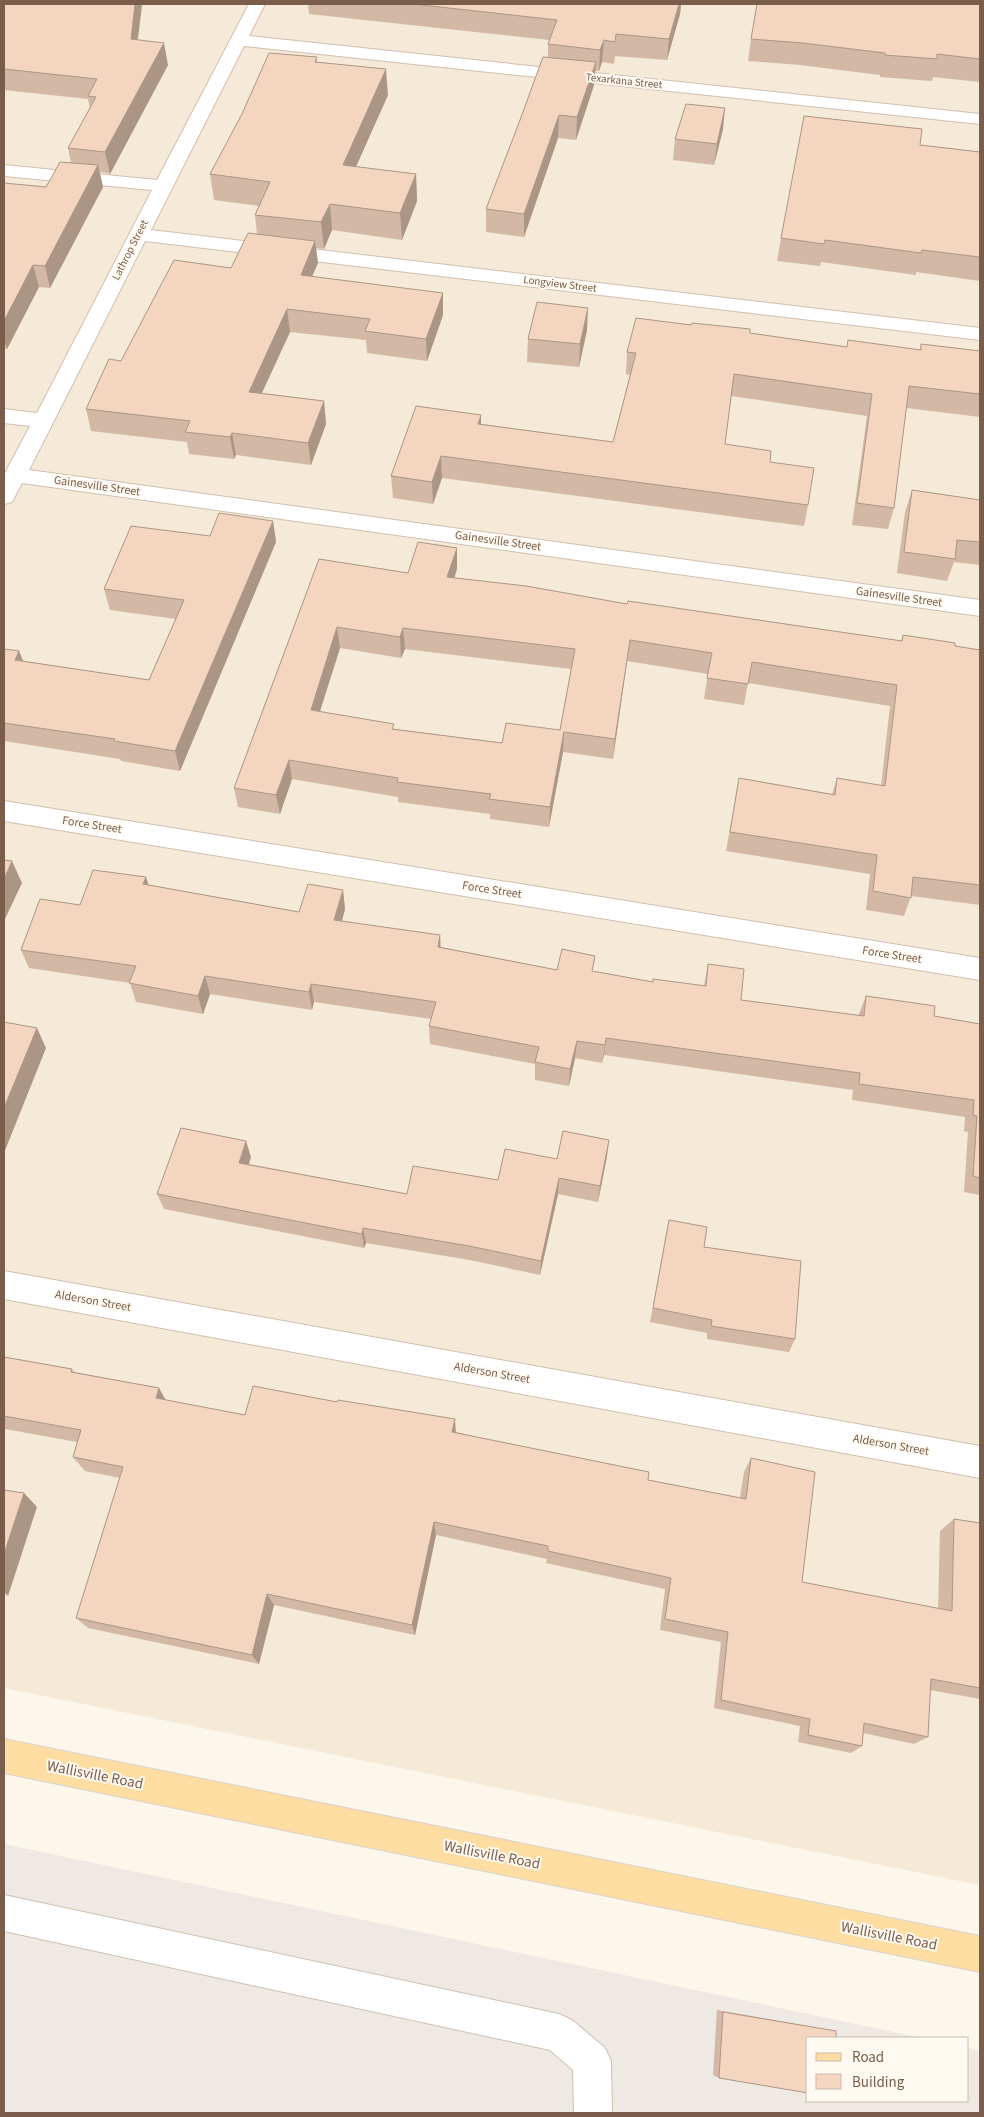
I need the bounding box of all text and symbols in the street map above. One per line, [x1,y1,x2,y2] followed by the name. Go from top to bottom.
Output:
[585,70,663,93] street label: Texarkana Street
[108,217,152,283] street label: Lathrop Street
[522,272,598,296] street label: Longview Street
[53,472,141,500] street label: Gainesville Street
[454,527,542,555] street label: Gainesville Street
[855,583,943,611] street label: Gainesville Street
[61,812,123,838] street label: Force Street
[461,877,523,903] street label: Force Street
[861,942,923,968] street label: Force Street
[54,1286,132,1316] street label: Alderson Street
[453,1358,531,1388] street label: Alderson Street
[852,1430,930,1460] street label: Alderson Street
[45,1755,145,1795] street label: Wallisville Road
[442,1835,542,1875] street label: Wallisville Road
[839,1916,939,1956] street label: Wallisville Road
[806,2037,969,2102] legend
[852,2047,884,2068] text: Road
[852,2072,905,2093] text: Building

